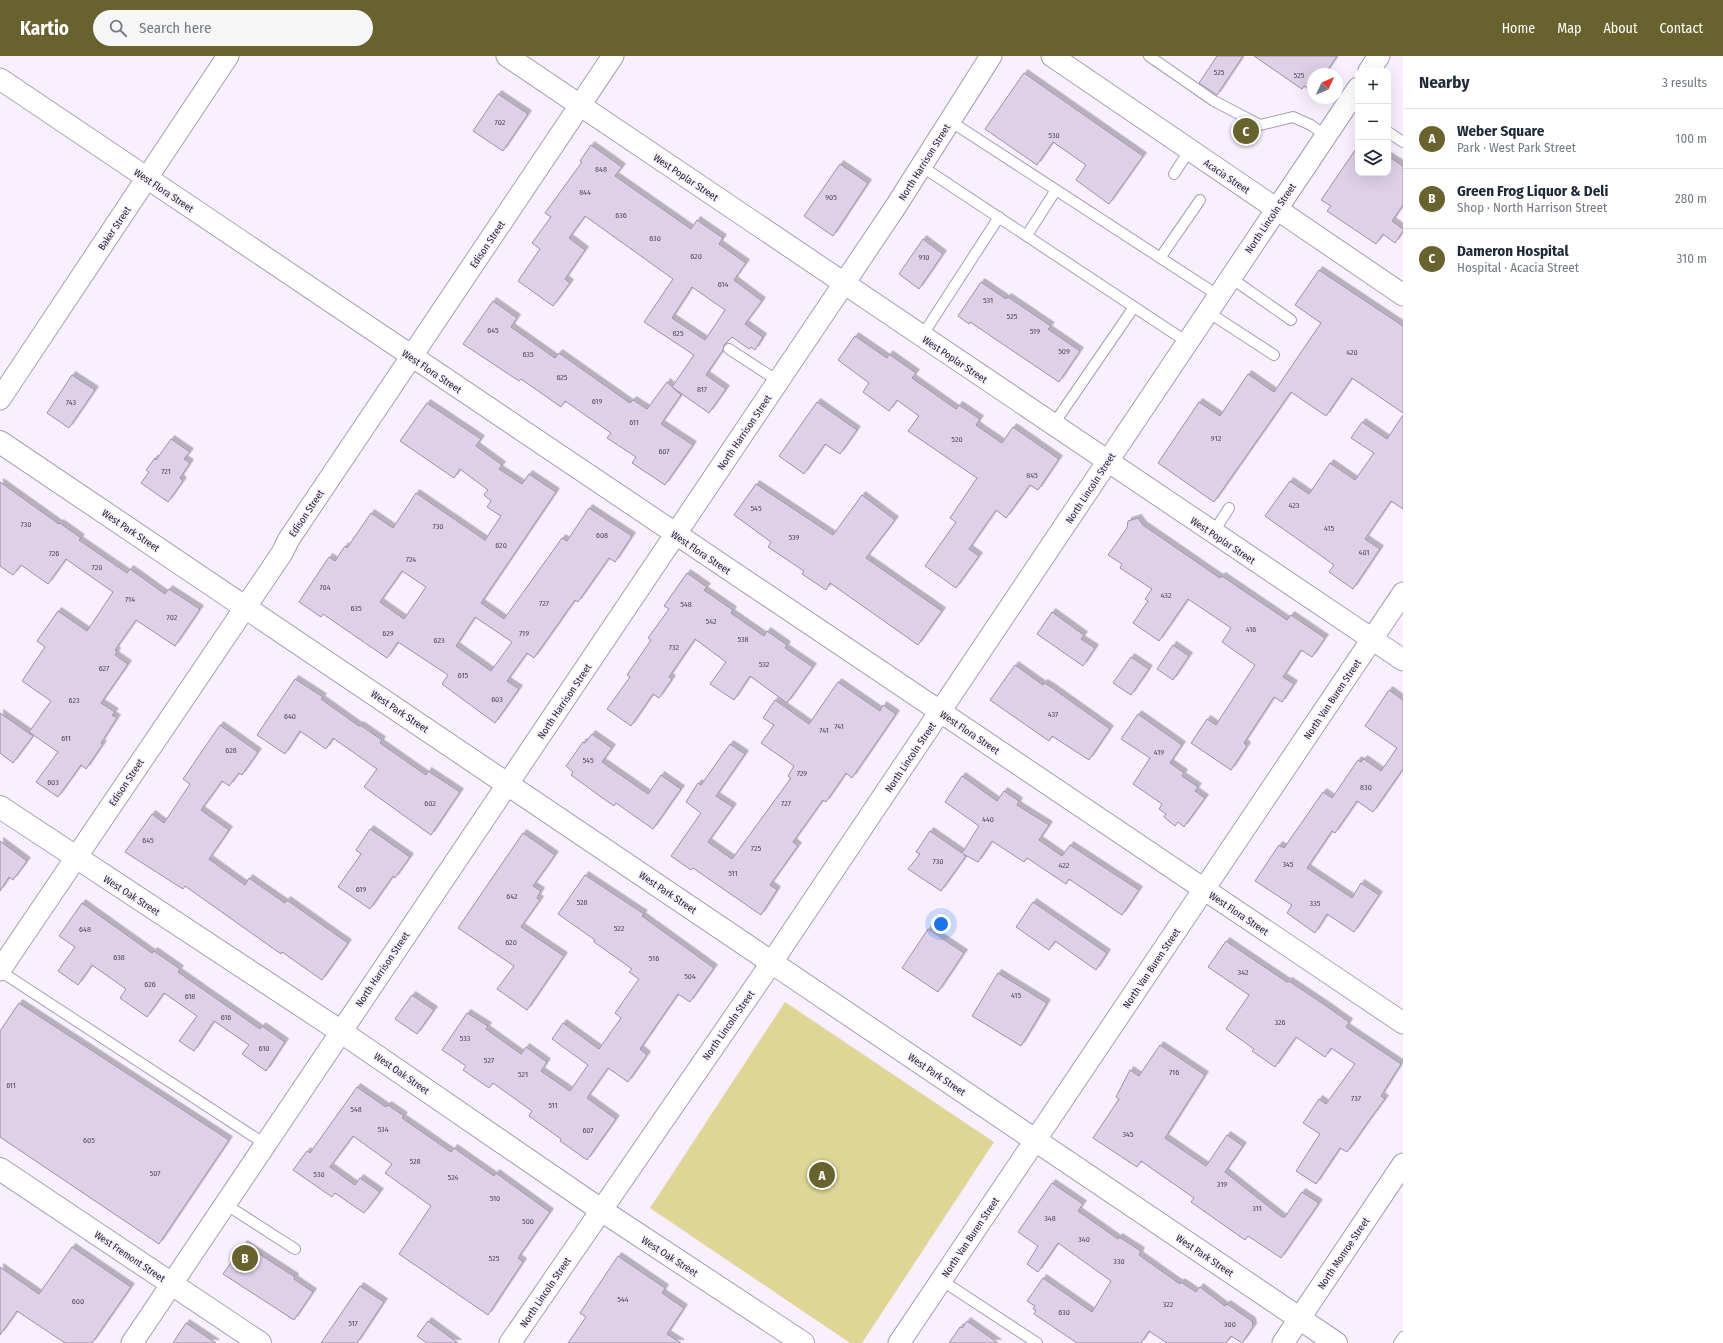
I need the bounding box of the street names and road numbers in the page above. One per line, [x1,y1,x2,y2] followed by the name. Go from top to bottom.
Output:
[896,121,954,203] street label: North Harrison Street
[651,152,721,204] street label: West Poplar Street
[1201,157,1252,197] street label: Acacia Street
[131,166,196,216] street label: West Flora Street
[1243,181,1299,256] street label: North Lincoln Street
[96,204,134,253] street label: Baker Street
[468,218,508,270] street label: Edison Street
[920,334,990,386] street label: West Poplar Street
[399,347,464,397] street label: West Flora Street
[715,392,775,472] street label: North Harrison Street
[1063,450,1119,526] street label: North Lincoln Street
[287,487,327,539] street label: Edison Street
[99,507,162,555] street label: West Park Street
[1188,515,1258,567] street label: West Poplar Street
[668,528,733,578] street label: West Flora Street
[1302,657,1364,742] street label: North Van Buren Street
[535,661,595,741] street label: North Harrison Street
[368,688,431,736] street label: West Park Street
[937,708,1002,758] street label: West Flora Street
[883,720,939,795] street label: North Lincoln Street
[107,756,147,808] street label: Edison Street
[636,869,699,917] street label: West Park Street
[101,873,163,919] street label: West Oak Street
[1206,889,1271,939] street label: West Flora Street
[1121,926,1183,1011] street label: North Van Buren Street
[353,929,413,1009] street label: North Harrison Street
[700,988,758,1063] street label: North Lincoln Street
[371,1050,432,1098] street label: West Oak Street
[905,1051,968,1099] street label: West Park Street
[940,1195,1002,1280] street label: North Van Buren Street
[1315,1215,1373,1292] street label: North Monroe Street
[92,1229,168,1285] street label: West Fremont Street
[1173,1232,1236,1280] street label: West Park Street
[639,1234,701,1280] street label: West Oak Street
[518,1255,574,1330] street label: North Lincoln Street

